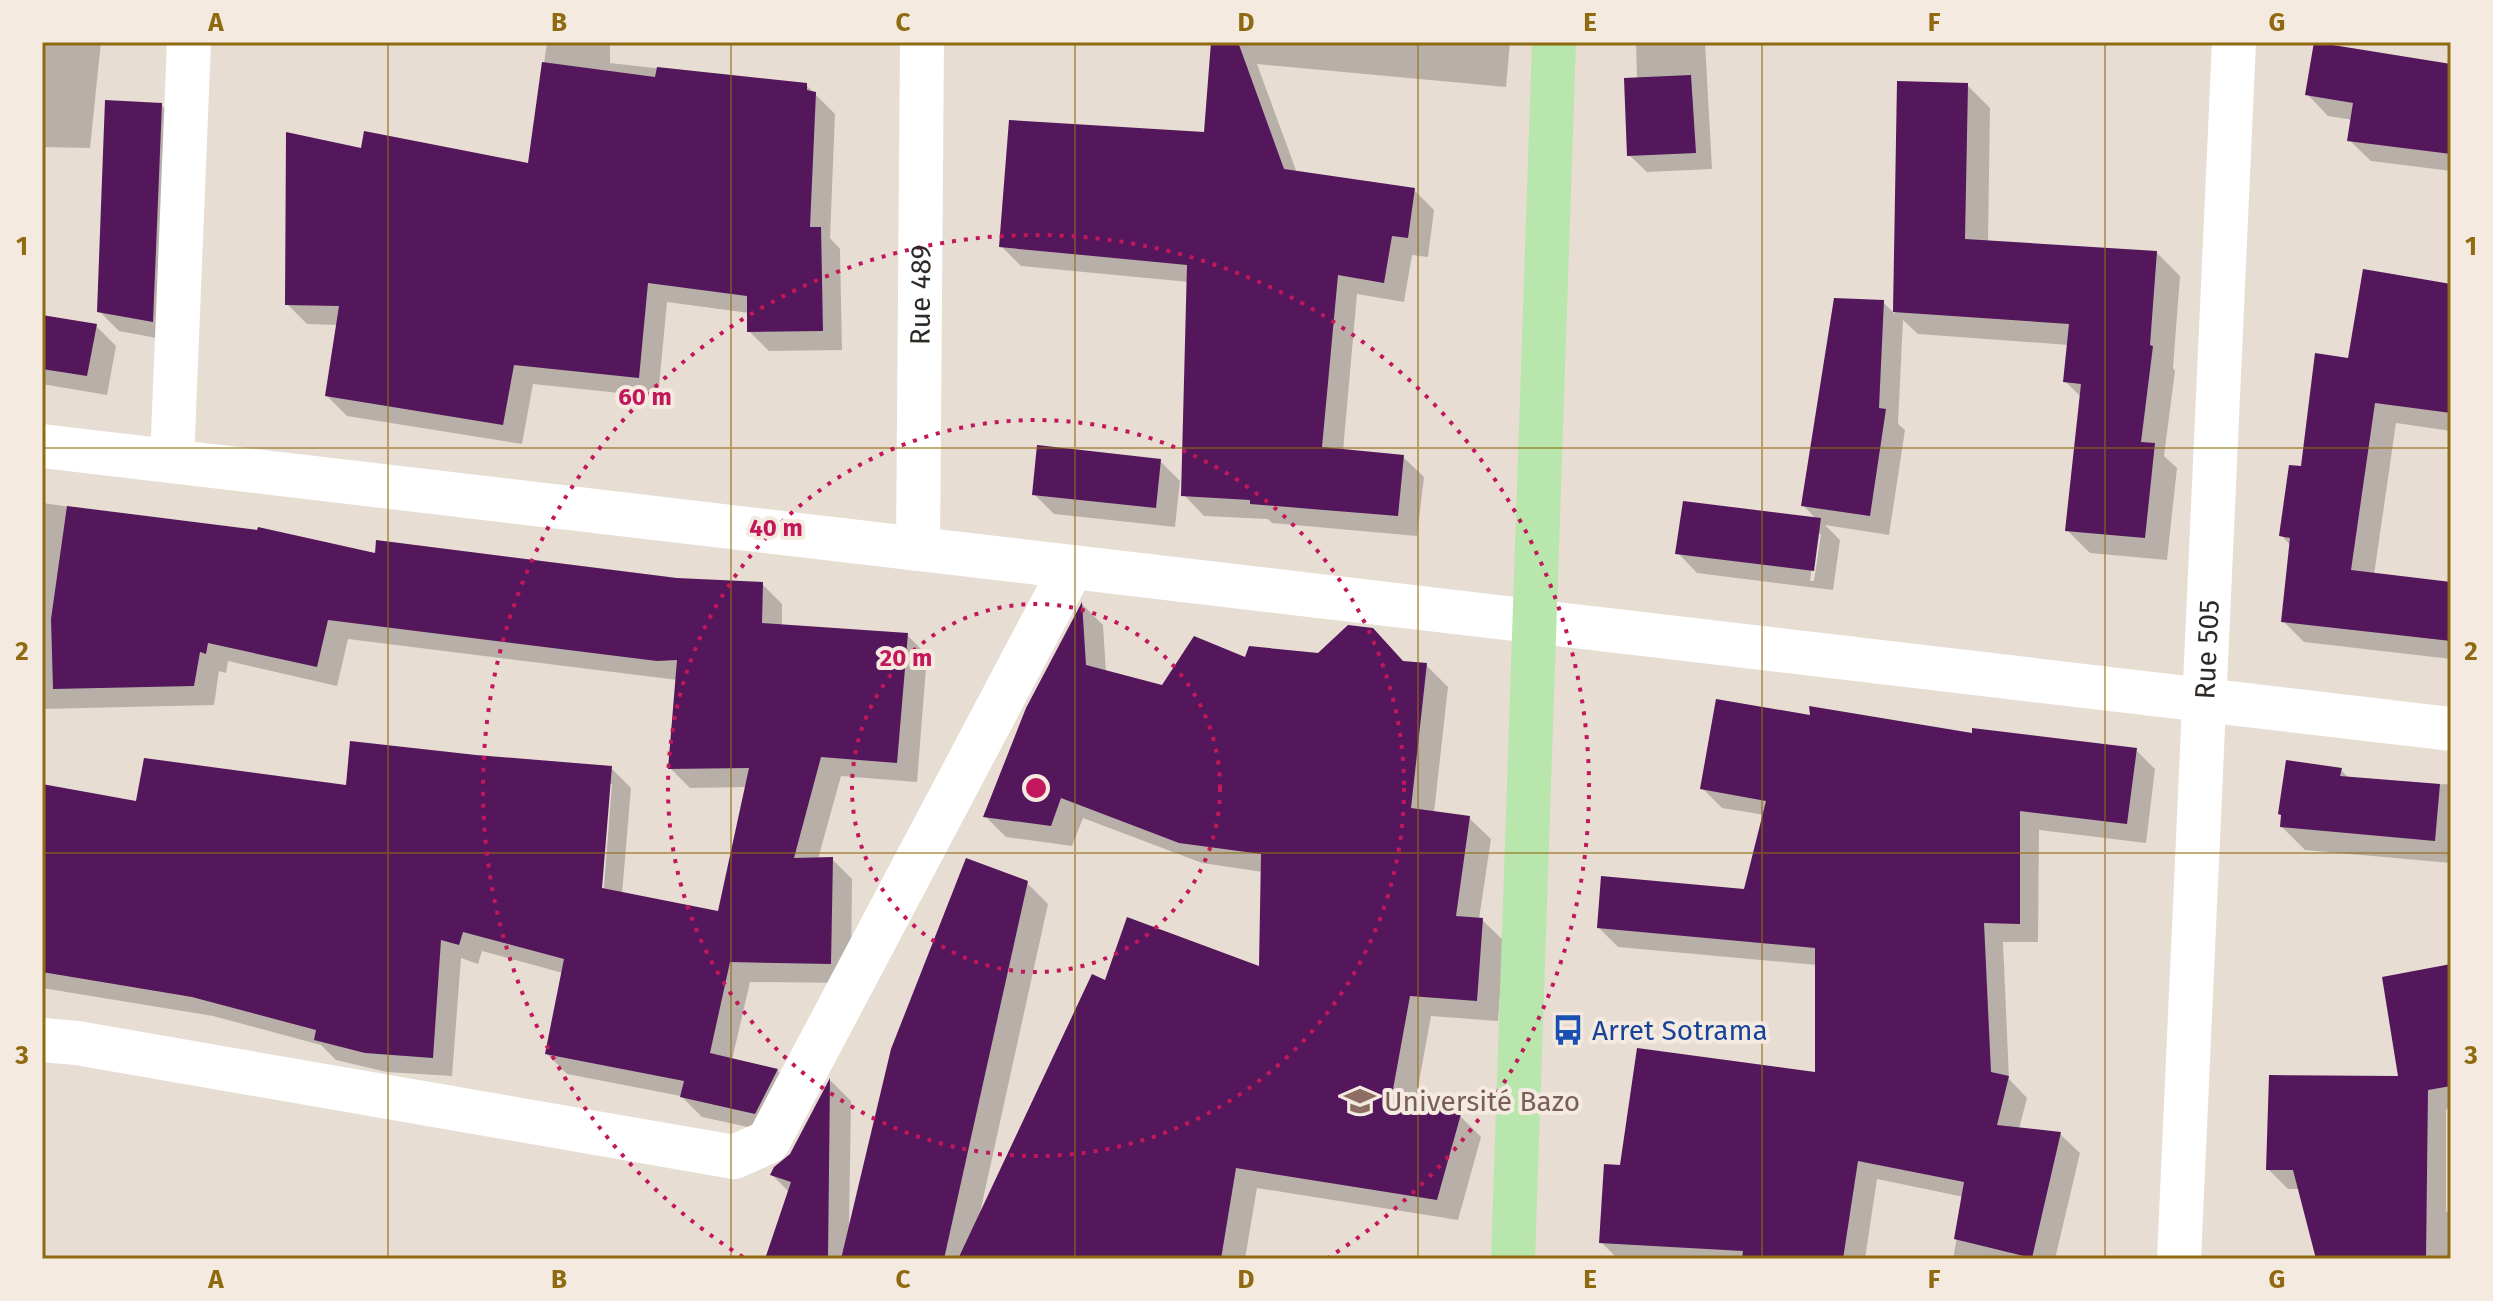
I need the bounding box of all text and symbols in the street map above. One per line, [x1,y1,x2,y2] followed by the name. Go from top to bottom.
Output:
[207,7,224,38] text: A
[551,7,567,38] text: B
[896,7,911,38] text: C
[1238,7,1255,38] text: D
[1583,7,1597,38] text: E
[1928,7,1941,38] text: F
[2269,7,2285,38] text: G
[16,231,28,262] text: 1
[2465,231,2477,262] text: 1
[903,245,937,345] street label: Rue 489
[618,383,672,411] text: 60 m
[749,514,803,542] text: 40 m
[2188,599,2225,700] street label: Rue 505
[15,636,29,667] text: 2
[2464,636,2478,667] text: 2
[880,644,932,672] text: 20 m
[1022,774,1050,802] centre of rings
[1551,1013,1585,1047] bus stop icon: Arret Sotrama
[1592,1014,1768,1047] place label: Arret Sotrama
[14,1040,29,1071] text: 3
[2463,1040,2478,1071] text: 3
[1343,1084,1377,1118] school or university icon: Université Bazo
[1384,1085,1580,1118] place label: Université Bazo
[207,1264,224,1295] text: A
[551,1264,567,1295] text: B
[896,1264,911,1295] text: C
[1238,1264,1255,1295] text: D
[1583,1264,1597,1295] text: E
[1928,1264,1941,1295] text: F
[2269,1264,2285,1295] text: G

